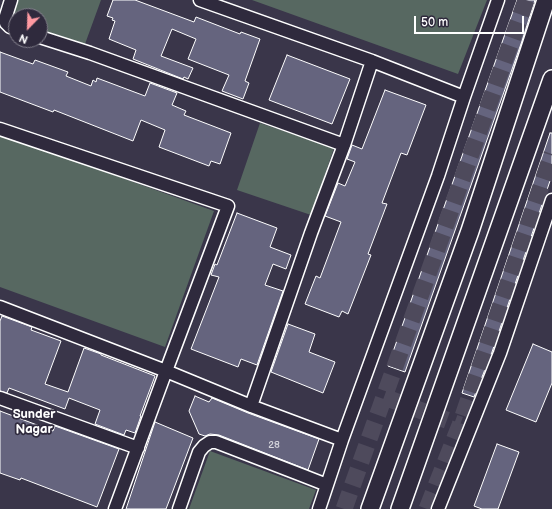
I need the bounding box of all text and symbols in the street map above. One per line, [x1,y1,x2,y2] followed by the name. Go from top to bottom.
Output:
[8,8,48,48] north arrow
[416,8,526,34] scale bar
[421,15,448,30] text: 50 m
[17,31,30,46] text: N
[13,407,55,438] district label: Sunder Nagar
[268,439,280,451] house number: 28

